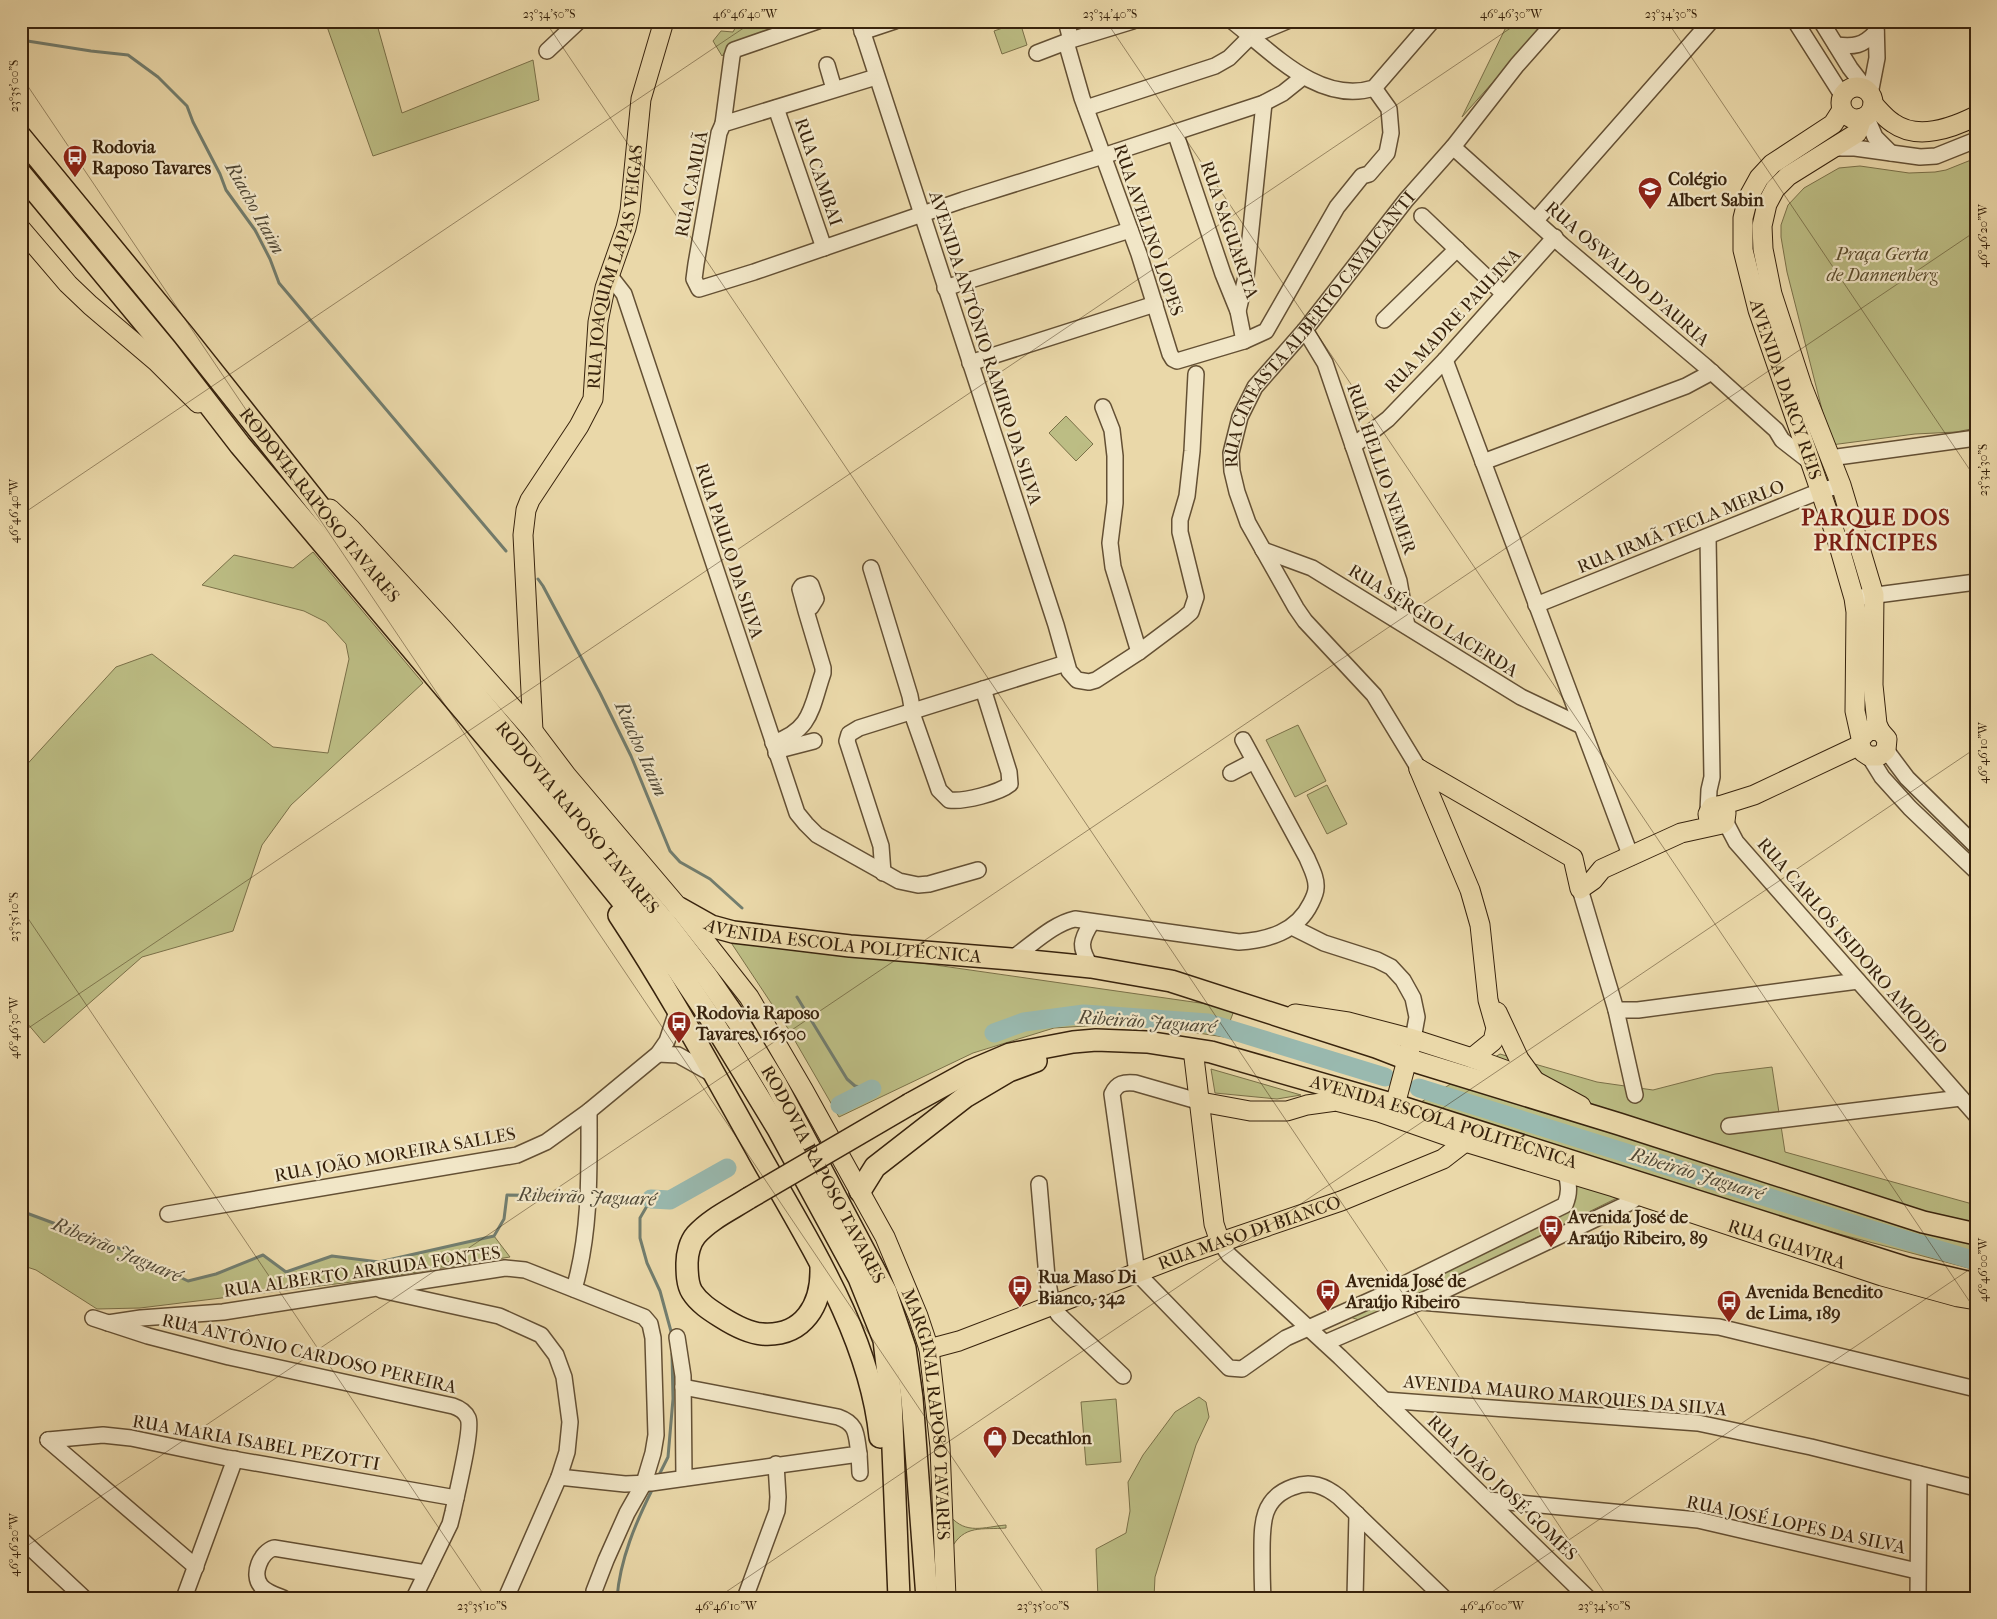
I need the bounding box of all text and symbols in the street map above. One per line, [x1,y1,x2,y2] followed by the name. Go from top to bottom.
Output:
[523,7,575,21] text: 23°34'50"S
[713,7,778,21] text: 46°46'40"W
[1083,7,1137,21] text: 23°34'40"S
[1480,7,1543,21] text: 46°46'30"W
[1645,7,1697,21] text: 23°34'30"S
[7,60,21,112] text: 23°35'00"S
[790,115,846,229] street label: RUA CAMBAI
[670,129,713,239] street label: RUA CAMUÃ
[92,137,211,179] place label: Rodovia Raposo Tavares
[1109,141,1187,319] street label: RUA AVELINO LOPES
[62,144,88,178] bus stop icon: Rodovia Raposo Tavares
[583,144,647,390] street label: RUA JOAQUIM LAPAS VEIGAS
[220,156,289,258] water label: Riacho Itaim
[1196,158,1263,302] street label: RUA SAGUARITA
[1667,169,1764,211] place label: Colégio Albert Sabin
[1637,176,1663,210] school or university icon: Colégio Albert Sabin
[924,187,1048,508] street label: AVENIDA ANTÔNIO RAMIRO DA SILVA
[1220,187,1419,468] street label: RUA CINEASTA ALBERTO CAVALCANTI
[1541,197,1713,351] street label: RUA OSWALDO D'AURIA
[1976,203,1990,268] text: 46°46'20"W
[1381,244,1526,398] street label: RUA MADRE PAULINA
[1827,244,1938,286] park label: Praça Gerta de Dannenberg
[1745,296,1826,482] street label: AVENIDA DARCY REIS
[1342,381,1420,558] street label: RUA HELLIO NEMER
[235,404,404,607] street label: RODOVIA RAPOSO TAVARES
[1976,444,1990,496] text: 23°34'30"S
[691,461,767,642] street label: RUA PAULO DA SILVA
[1574,475,1788,578] street label: RUA IRMÃ TECLA MERLO
[7,478,21,543] text: 46°46'40"W
[1801,505,1951,556] district label: PARQUE DOS PRÍNCIPES
[1344,559,1522,682] street label: RUA SÉRGIO LACERDA
[609,696,672,800] water label: Riacho Itaim
[491,717,664,918] street label: RODOVIA RAPOSO TAVARES
[1976,721,1990,784] text: 46°46'10"W
[1752,834,1952,1058] street label: RUA CARLOS ISIDORO AMODEO
[7,892,21,942] text: 23°35'10"S
[700,913,983,967] street label: AVENIDA ESCOLA POLITÉCNICA
[7,996,21,1059] text: 46°46'30"W
[695,1003,819,1045] place label: Rodovia Raposo Tavares, 16500
[1075,1006,1219,1038] water label: Ribeirão Jaguaré
[666,1010,692,1044] bus stop icon: Rodovia Raposo Tavares, 16500
[757,1062,890,1287] street label: RODOVIA RAPOSO TAVARES
[1307,1070,1580,1173] street label: AVENIDA ESCOLA POLITÉCNICA
[273,1122,517,1187] street label: RUA JOÃO MOREIRA SALLES
[1626,1143,1768,1205] water label: Ribeirão Jaguaré
[516,1184,659,1210] water label: Ribeirão Jaguaré
[1155,1191,1344,1274] street label: RUA MASO DI BIANCO
[1567,1207,1708,1249] place label: Avenida José de Araújo Ribeiro, 89
[47,1212,187,1288] water label: Ribeirão Jaguaré
[1538,1214,1564,1248] bus stop icon: Avenida José de Araújo Ribeiro, 89
[1725,1215,1849,1274] street label: RUA GUAVIRA
[1976,1237,1990,1302] text: 46°46'00"W
[222,1242,502,1302] street label: RUA ALBERTO ARRUDA FONTES
[1038,1267,1137,1309] place label: Rua Maso Di Bianco, 342
[1345,1271,1466,1313] place label: Avenida José de Araújo Ribeiro
[1007,1274,1033,1308] bus stop icon: Rua Maso Di Bianco, 342
[1315,1278,1341,1312] bus stop icon: Avenida José de Araújo Ribeiro
[1745,1282,1883,1324] place label: Avenida Benedito de Lima, 189
[897,1285,954,1541] street label: MARGINAL RAPOSO TAVARES
[1716,1289,1742,1323] bus stop icon: Avenida Benedito de Lima, 189
[160,1308,459,1398] street label: RUA ANTÔNIO CARDOSO PEREIRA
[1402,1371,1728,1421] street label: AVENIDA MAURO MARQUES DA SILVA
[1423,1410,1582,1565] street label: RUA JOÃO JOSÉ GOMES
[131,1411,381,1475] street label: RUA MARIA ISABEL PEZOTTI
[982,1425,1008,1459] shop icon: Decathlon
[1012,1428,1092,1449] place label: Decathlon
[1684,1491,1908,1559] street label: RUA JOSÉ LOPES DA SILVA
[7,1512,21,1577] text: 46°46'20"W
[457,1599,507,1613] text: 23°35'10"S
[695,1599,758,1613] text: 46°46'10"W
[1017,1599,1069,1613] text: 23°35'00"S
[1460,1599,1525,1613] text: 46°46'00"W
[1578,1599,1630,1613] text: 23°34'50"S

